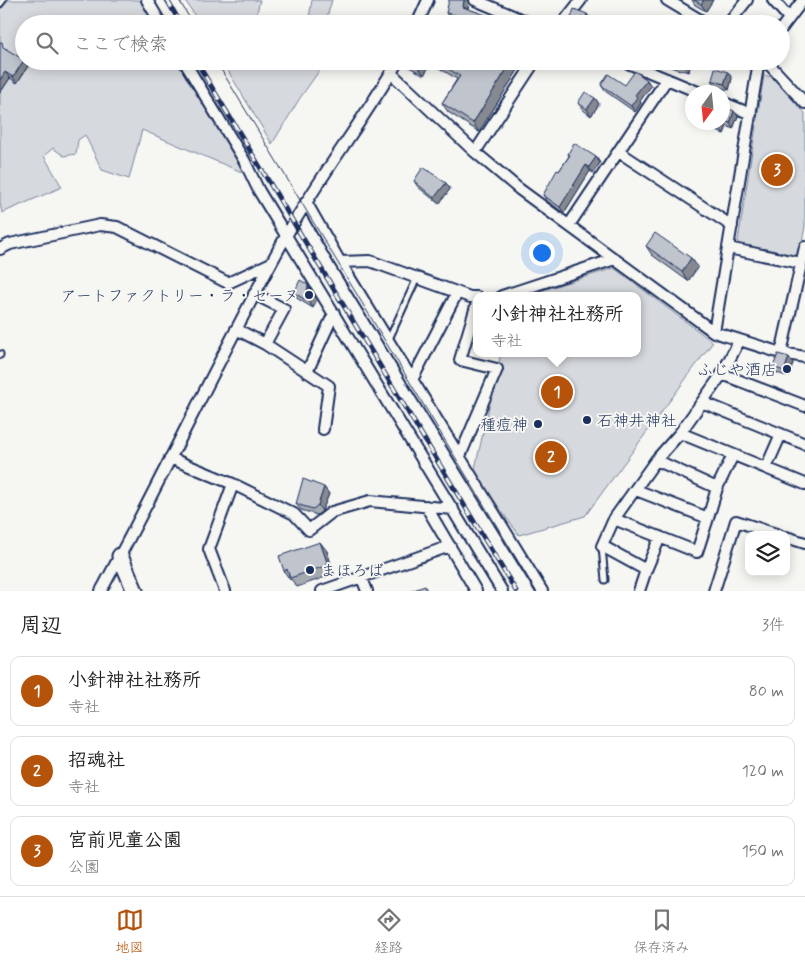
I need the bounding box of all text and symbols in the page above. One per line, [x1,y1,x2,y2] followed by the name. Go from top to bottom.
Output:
[15,15,790,70] search box
[33,29,61,57] icon: search
[73,32,168,57] text: ここで検索
[685,85,730,130] north arrow
[761,151,793,189] pin: 3
[529,240,555,266] your location
[60,286,299,307] place label: アートファクトリー・ラ・セーヌ
[303,289,315,301] marker: アートファクトリー・ラ・セーヌ
[473,292,641,357] popup
[490,302,624,327] text: 小針神社社務所
[490,331,523,352] text: 寺社
[697,360,777,381] place label: ふじや酒店
[781,363,793,375] marker: ふじや酒店
[541,373,573,411] pin: 1
[597,411,677,432] place label: 石神井神社
[581,414,593,426] marker: 石神井神社
[480,415,528,436] place label: 種痘神
[532,418,544,430] marker: 種痘神
[535,438,567,476] pin: 2
[745,531,790,576] map controls
[745,531,790,576] button: layers
[320,561,384,582] place label: まほろば
[304,564,316,576] marker: まほろば
[20,612,62,640] text: 周辺
[762,615,785,636] text: 3件
[68,668,201,693] text: 小針神社社務所
[33,681,41,702] text: 1
[749,681,784,702] text: 80 m
[68,697,100,718] text: 寺社
[68,748,125,773] text: 招魂社
[33,761,41,782] text: 2
[742,761,784,782] text: 120 m
[68,777,100,798] text: 寺社
[68,828,182,853] text: 宮前児童公園
[33,841,41,862] text: 3
[742,841,784,862] text: 150 m
[68,857,100,878] text: 公園
[116,906,144,957] tab: 地図
[375,906,403,957] tab: 経路
[634,906,690,957] tab: 保存済み

